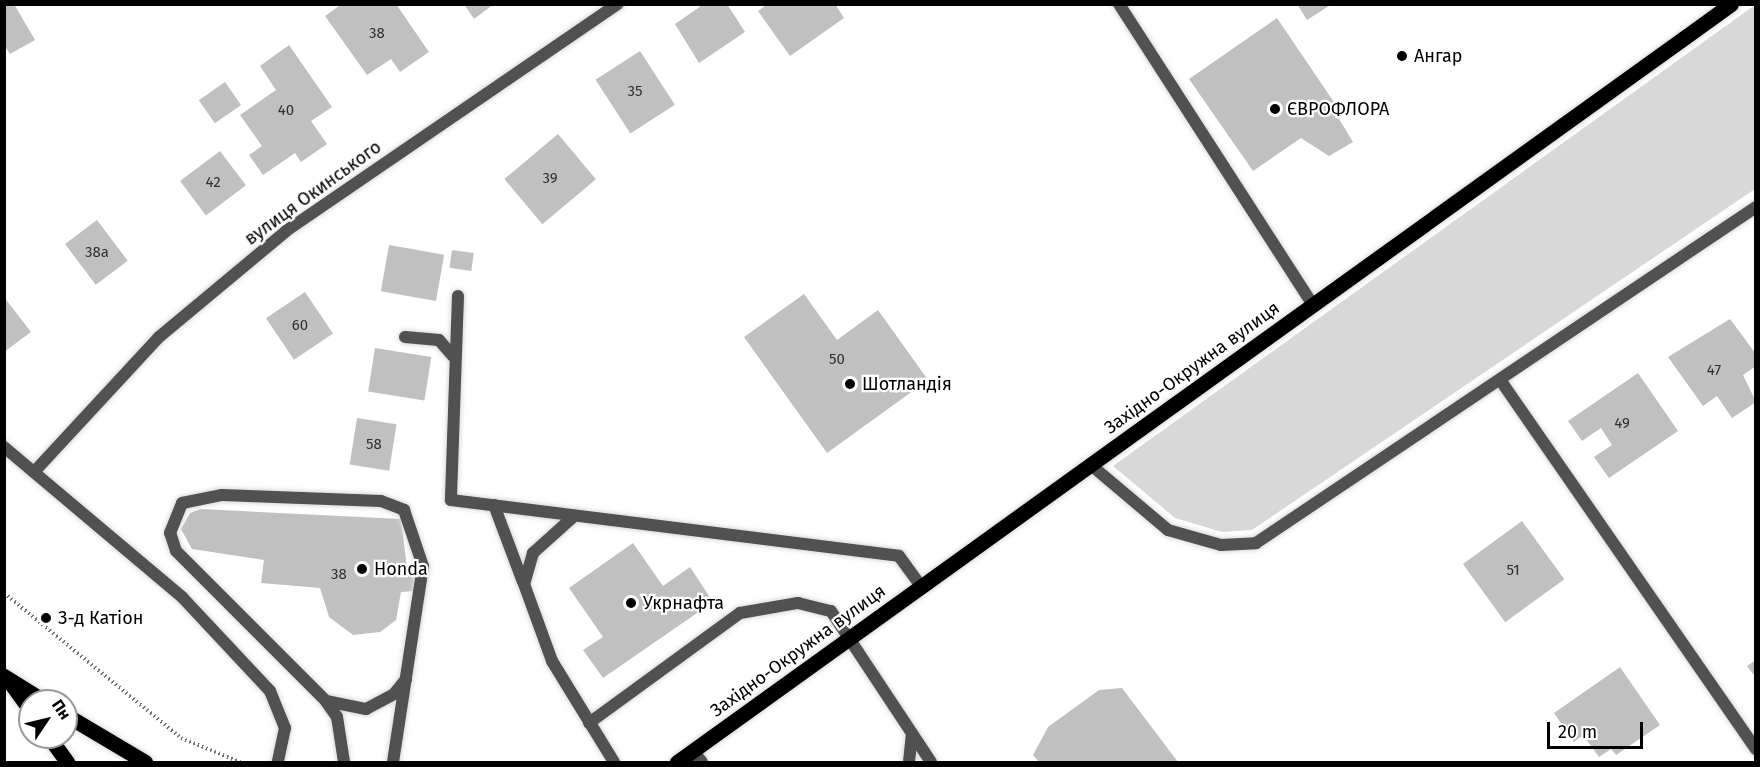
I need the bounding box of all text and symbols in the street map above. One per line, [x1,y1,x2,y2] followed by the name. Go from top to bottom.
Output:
[369,25,385,43] house number: 38
[1414,45,1462,67] place label: Ангар
[1395,49,1409,63] marker: Ангар
[628,83,642,101] house number: 35
[1287,98,1389,120] place label: ЄВРОФЛОРА
[278,102,294,120] house number: 40
[1268,102,1282,116] marker: ЄВРОФЛОРА
[240,136,386,250] street label: вулиця Окинського
[542,170,558,188] house number: 39
[205,174,221,192] house number: 42
[85,244,109,262] house number: 38а
[1100,297,1284,439] street label: Західно-Окружна вулиця
[292,317,308,335] house number: 60
[829,351,845,369] house number: 50
[1707,362,1721,380] house number: 47
[862,373,952,395] place label: Шотландія
[843,377,857,391] marker: Шотландія
[1614,415,1630,433] house number: 49
[366,436,382,454] house number: 58
[374,558,428,580] place label: Honda
[355,562,369,576] marker: Honda
[1506,562,1520,580] house number: 51
[331,566,347,584] house number: 38
[706,580,890,722] street label: Західно-Окружна вулиця
[643,592,724,614] place label: Укрнафта
[624,596,638,610] marker: Укрнафта
[58,607,143,629] place label: З-д Катіон
[39,611,53,625] marker: З-д Катіон
[18,689,78,749] north arrow
[48,696,75,723] text: Пн
[1550,710,1646,748] scale bar
[1558,721,1597,743] text: 20 m

